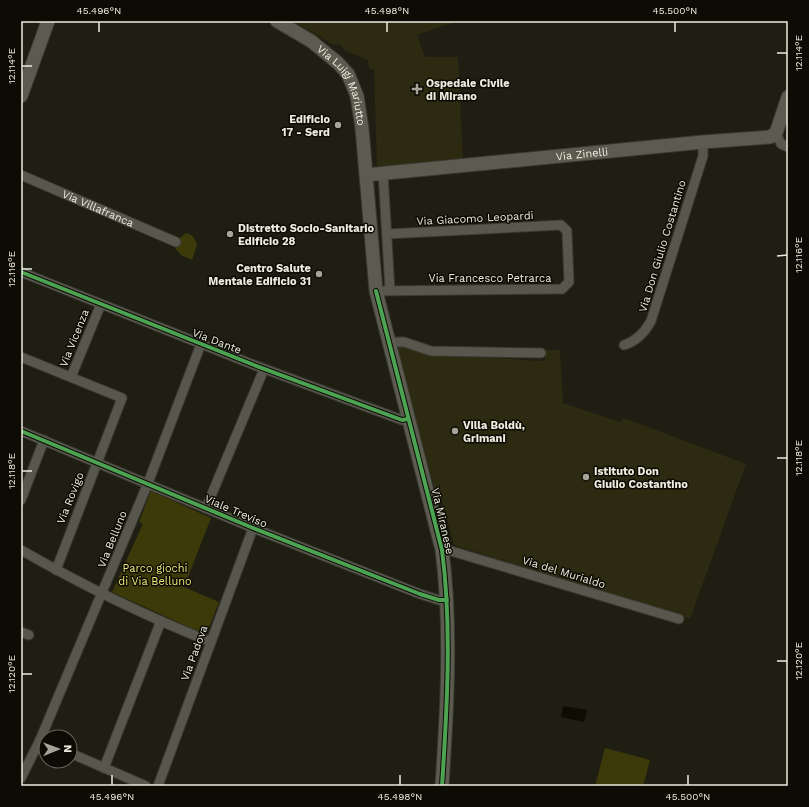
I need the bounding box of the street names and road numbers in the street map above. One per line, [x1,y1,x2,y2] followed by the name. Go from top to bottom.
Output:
[314,43,368,127] street label: Via Luigi Mariutto
[555,145,609,163] street label: Via Zinelli
[636,178,689,314] street label: Via Don Giulio Costantino
[60,188,136,230] street label: Via Villafranca
[416,209,534,228] street label: Via Giacomo Leopardi
[429,272,551,285] street label: Via Francesco Petrarca
[57,308,92,369] street label: Via Vicenza
[190,326,243,357] street label: Via Dante
[54,470,87,526] street label: Via Rovigo
[429,487,456,556] street label: Via Miranese
[202,492,269,531] street label: Viale Treviso
[95,509,130,570] street label: Via Belluno
[521,554,607,591] street label: Via del Murialdo
[178,624,210,683] street label: Via Padova

